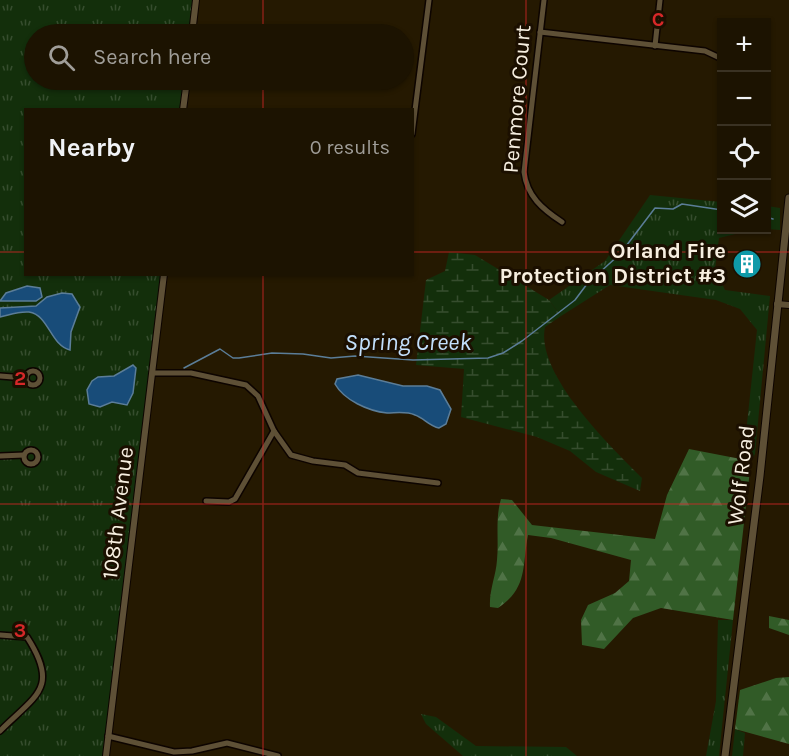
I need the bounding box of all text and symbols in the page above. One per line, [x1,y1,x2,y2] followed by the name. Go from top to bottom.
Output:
[652,8,664,31] text: C
[717,18,771,234] map controls
[717,18,771,72] button: +
[24,24,414,90] search box
[498,24,536,174] street label: Penmore Court
[45,41,78,74] icon: search
[93,44,211,70] text: Search here
[717,72,771,126] button: −
[717,126,771,180] button: locate
[48,132,135,163] text: Nearby
[310,136,390,159] text: 0 results
[717,180,771,234] button: layers
[500,238,726,289] place label: Orland Fire Protection District #3
[731,248,763,280] building icon: Orland Fire Protection District #3
[345,328,472,356] water label: Spring Creek
[14,367,26,390] text: 2
[722,424,760,526] street label: Wolf Road
[97,445,139,581] street label: 108th Avenue
[14,619,26,642] text: 3

